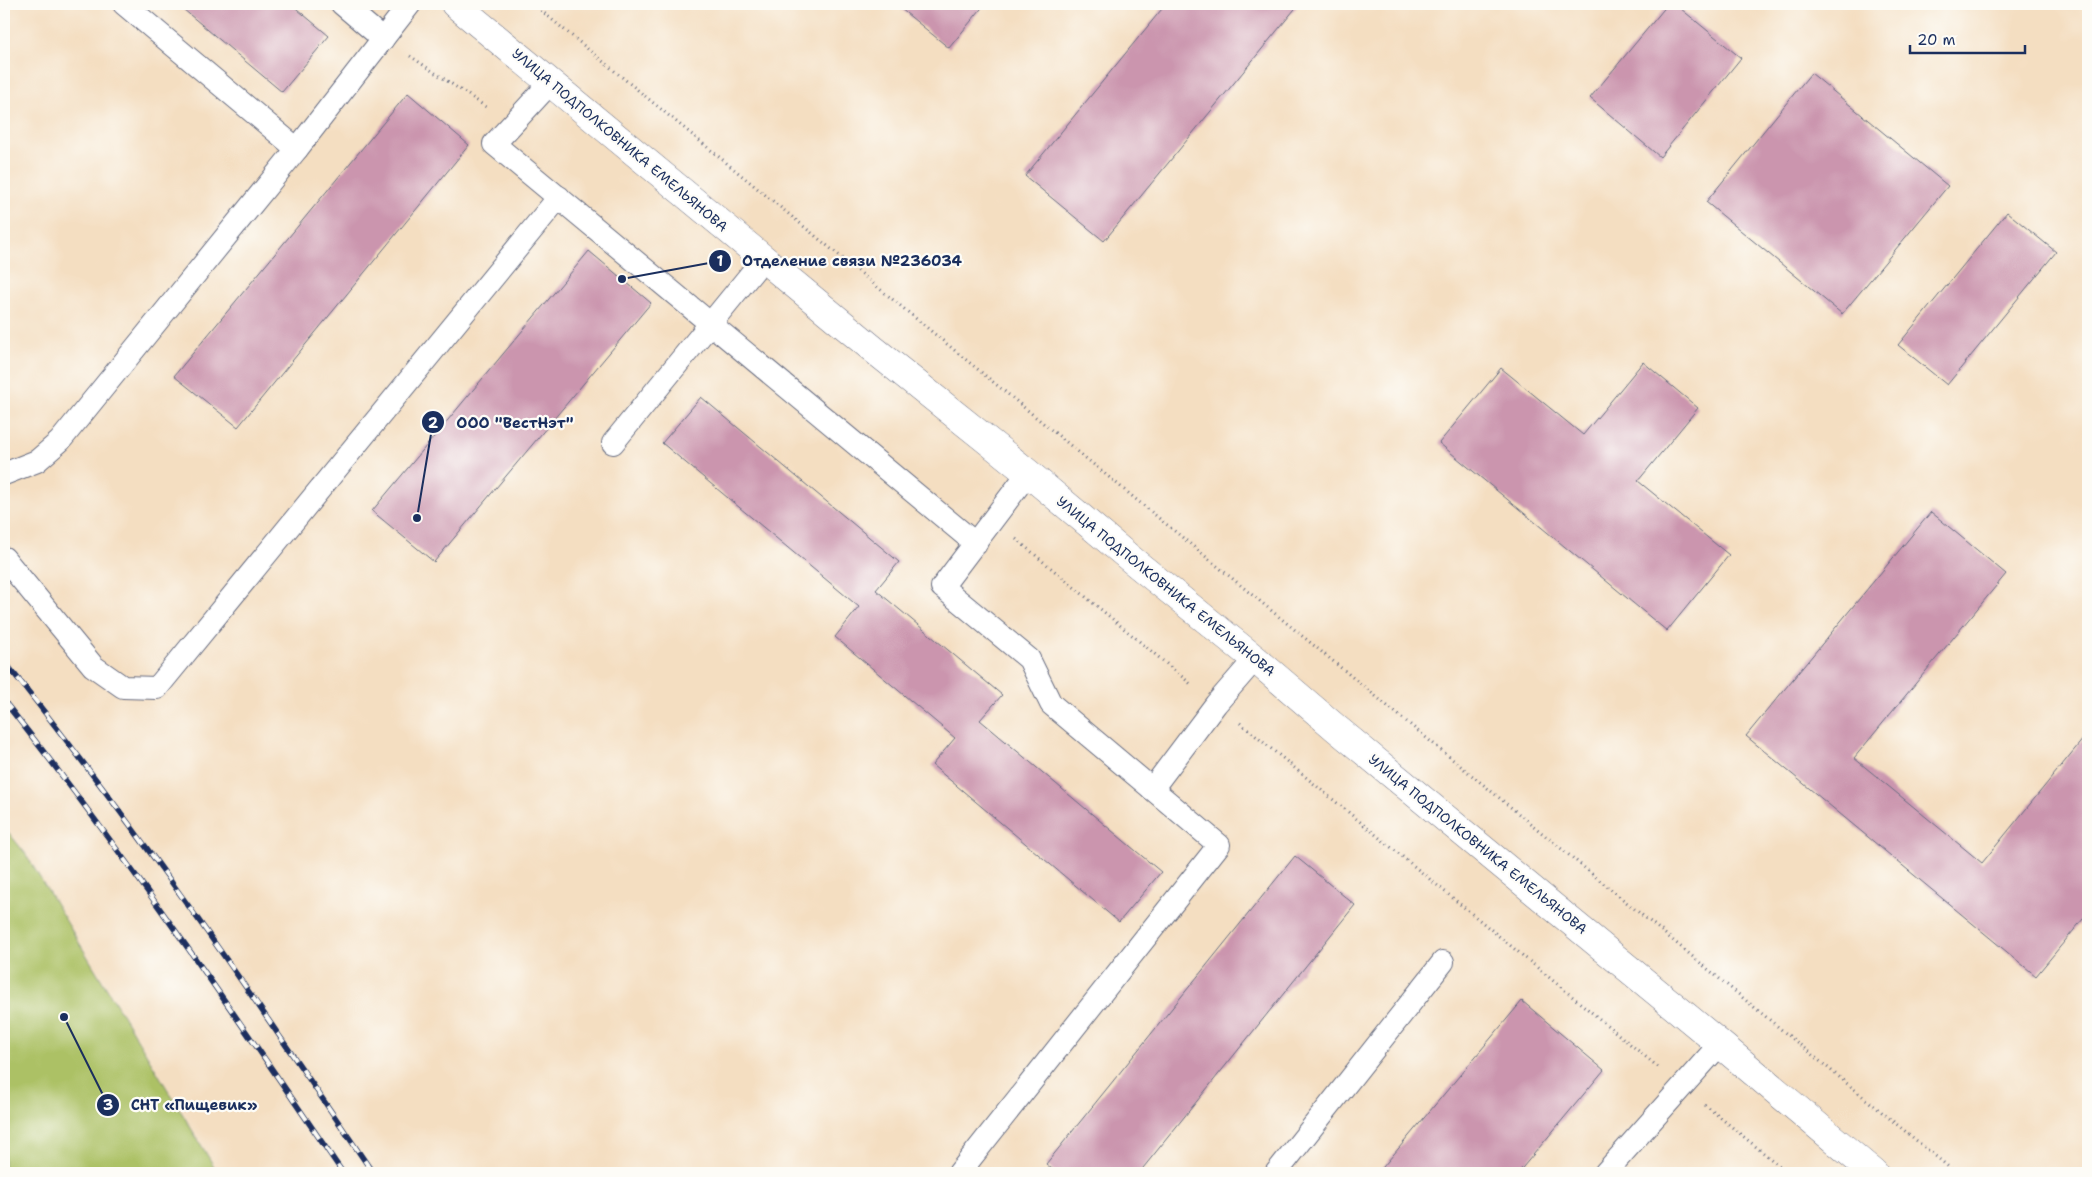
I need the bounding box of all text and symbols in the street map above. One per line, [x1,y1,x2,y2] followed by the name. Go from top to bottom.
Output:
[1910,22,2024,54] scale bar
[1917,30,1956,50] text: 20 m
[508,44,732,236] street label: УЛИЦА ПОДПОЛКОВНИКА ЕМЕЛЬЯНОВА
[707,246,972,276] callout: Отделение связи №236034
[717,251,724,271] text: 1
[742,251,963,271] text: Отделение связи №236034
[421,407,583,437] callout: ООО "ВестНэт"
[428,413,439,433] text: 2
[456,413,574,433] text: ООО "ВестНэт"
[1053,492,1279,680] street label: УЛИЦА ПОДПОЛКОВНИКА ЕМЕЛЬЯНОВА
[1365,750,1591,938] street label: УЛИЦА ПОДПОЛКОВНИКА ЕМЕЛЬЯНОВА
[95,1090,267,1120] callout: СНТ «Пищевик»
[103,1095,113,1115] text: 3
[131,1095,257,1115] text: СНТ «Пищевик»

